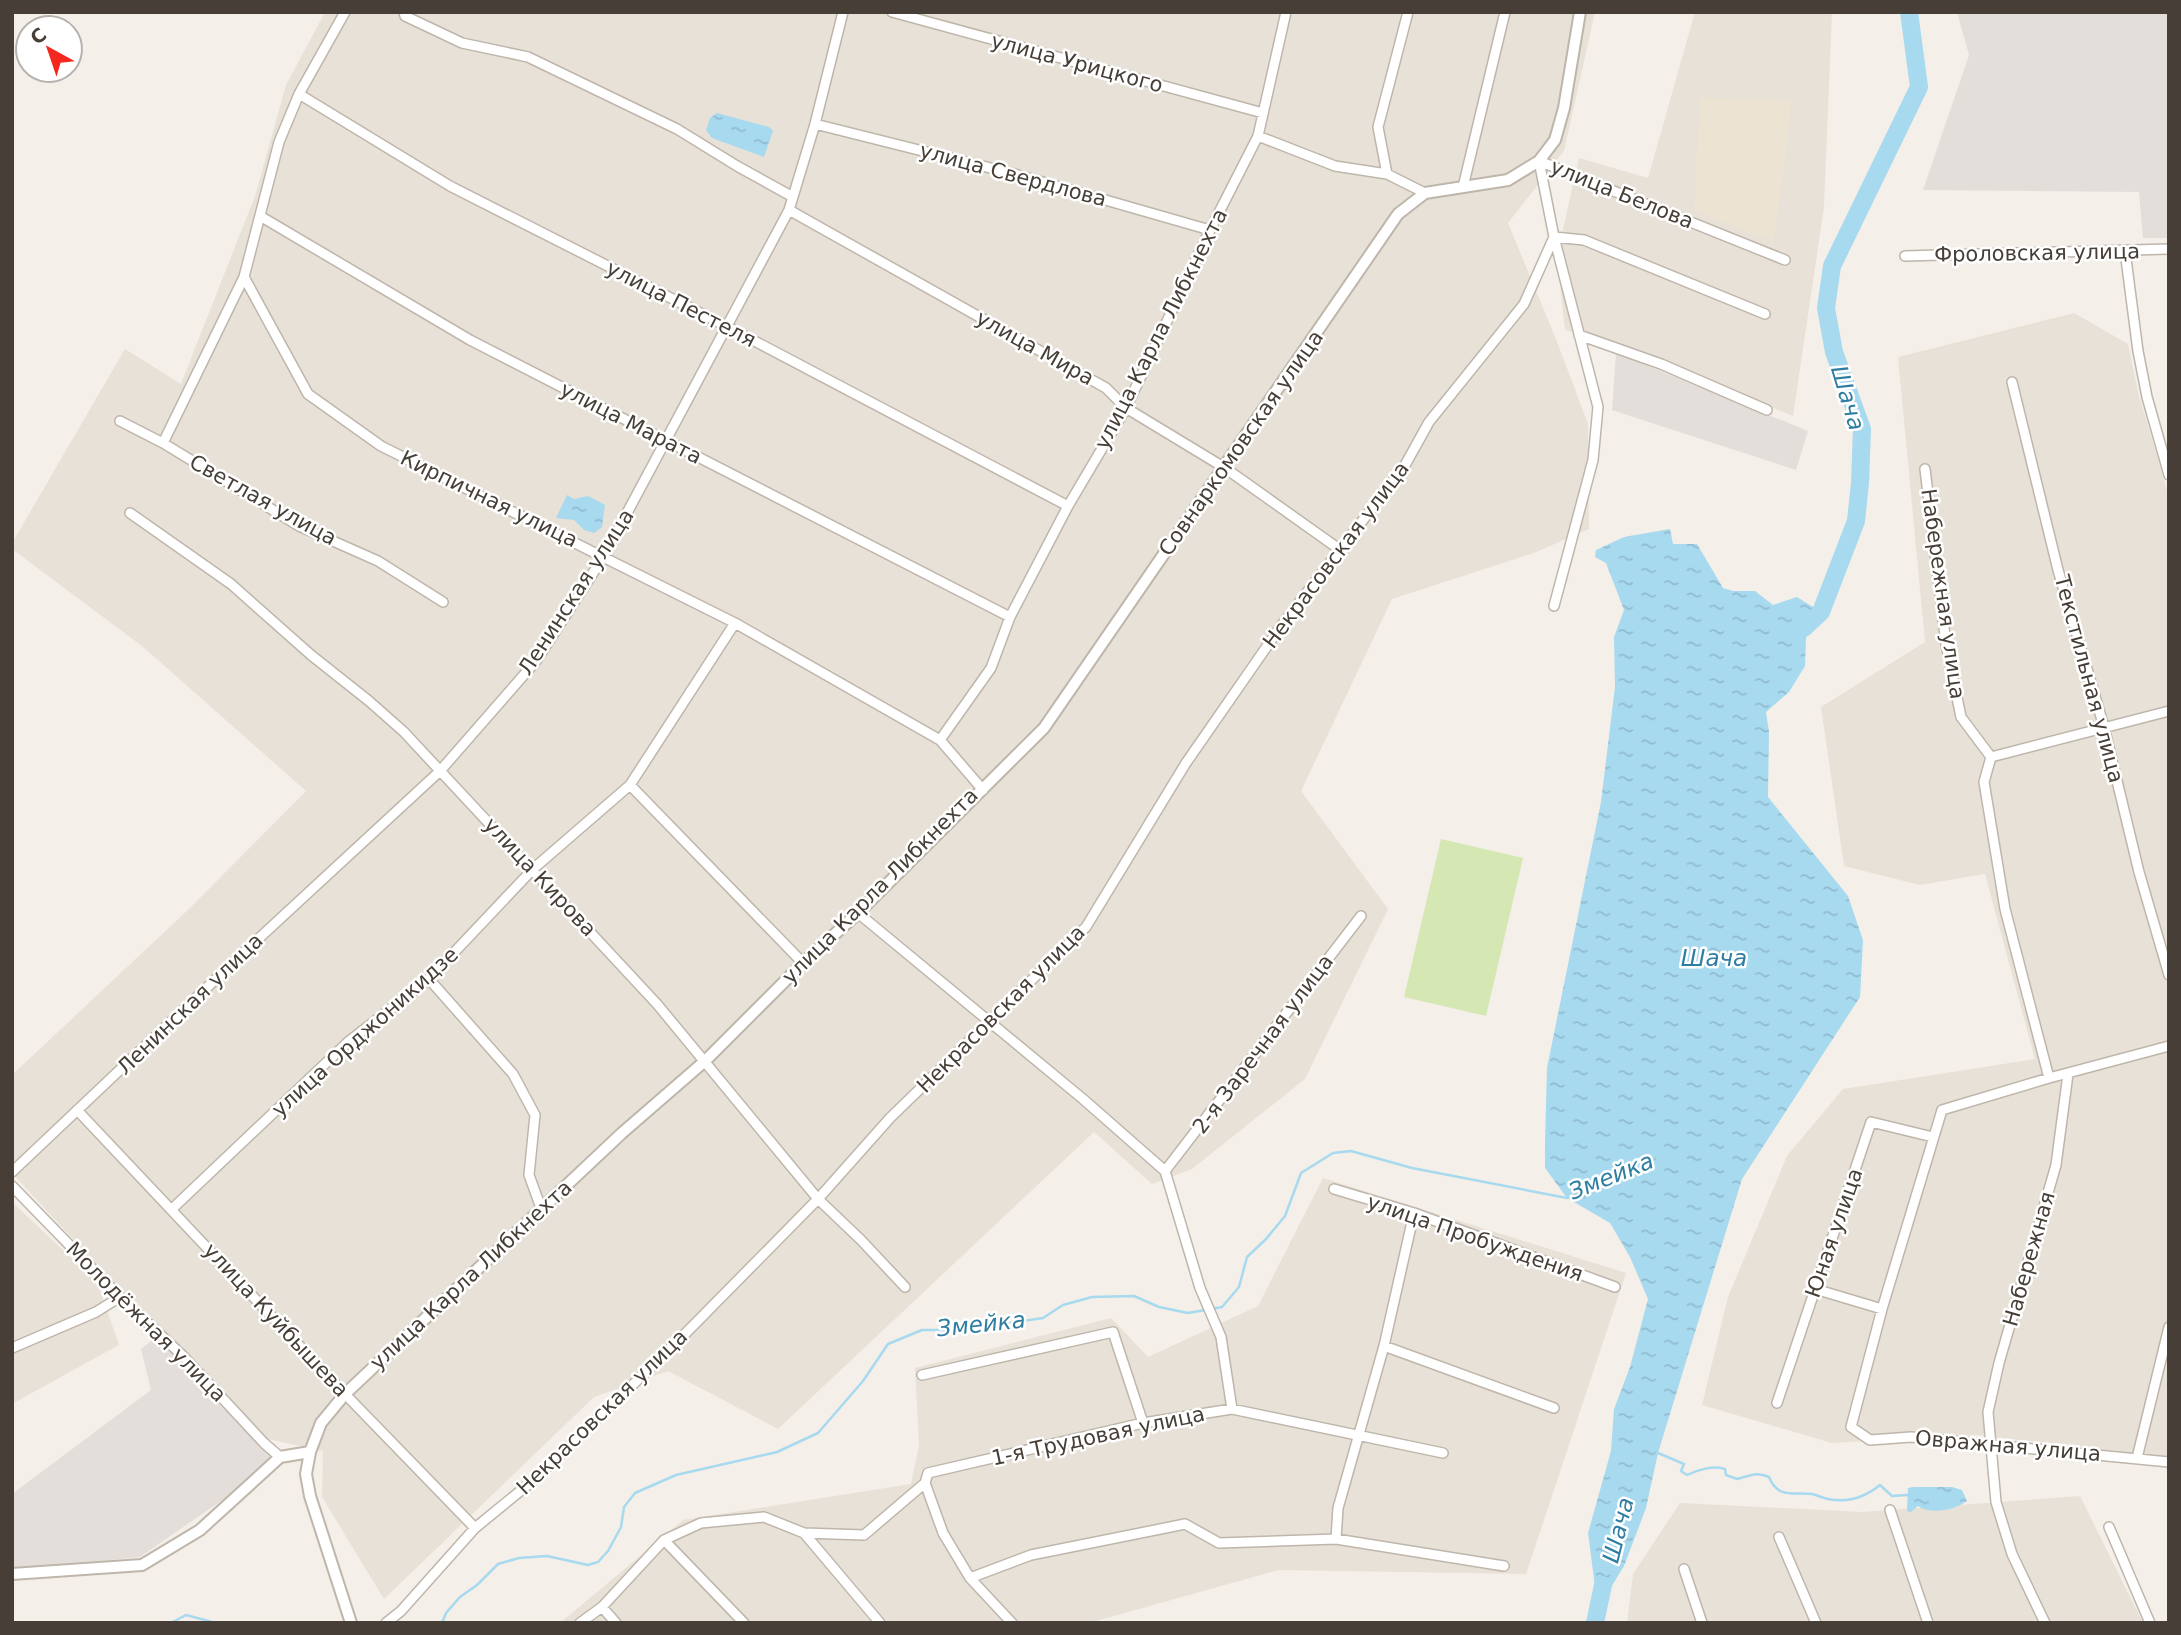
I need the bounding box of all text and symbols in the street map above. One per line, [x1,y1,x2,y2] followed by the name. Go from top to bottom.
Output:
[14,14,84,84] north arrow
[26,23,50,49] text: С
[988,29,1166,97] street label: улица Урицкого
[917,138,1109,212] street label: улица Свердлова
[1547,154,1697,234] street label: улица Белова
[1090,205,1232,453] street label: улица Карла Либкнехта
[1934,239,2140,267] street label: Фроловская улица
[602,256,760,352] street label: улица Пестеля
[972,306,1098,390] street label: улица Мира
[1154,326,1328,560] street label: Совнаркомовская улица
[1826,362,1870,434] water label: Шача
[556,377,706,469] street label: улица Марата
[396,446,582,552] street label: Кирпичная улица
[185,450,341,550] street label: Светлая улица
[1258,457,1414,653] street label: Некрасовская улица
[1916,487,1970,701] street label: Набережная улица
[513,505,639,679] street label: Ленинская улица
[2049,571,2128,786] street label: Текстильная улица
[777,783,983,989] street label: улица Карла Либкнехта
[479,813,601,941] street label: улица Кирова
[912,920,1090,1098] street label: Некрасовская улица
[112,928,268,1080] street label: Ленинская улица
[267,942,463,1122] street label: улица Орджоникидзе
[1681,945,1747,971] water label: Шача
[1188,950,1338,1138] street label: 2-я Заречная улица
[1565,1147,1657,1205] water label: Змейка
[1801,1165,1867,1301] street label: Юная улица
[365,1175,577,1375] street label: улица Карла Либкнехта
[1998,1189,2060,1329] street label: Набережная
[1364,1190,1586,1286] street label: улица Пробуждения
[61,1237,231,1407] street label: Молодёжная улица
[199,1238,353,1402] street label: улица Куйбышева
[935,1306,1027,1342] water label: Змейка
[512,1324,692,1500] street label: Некрасовская улица
[989,1402,1207,1470] street label: 1-я Трудовая улица
[1914,1426,2102,1466] street label: Овражная улица
[1597,1495,1639,1565] water label: Шача

